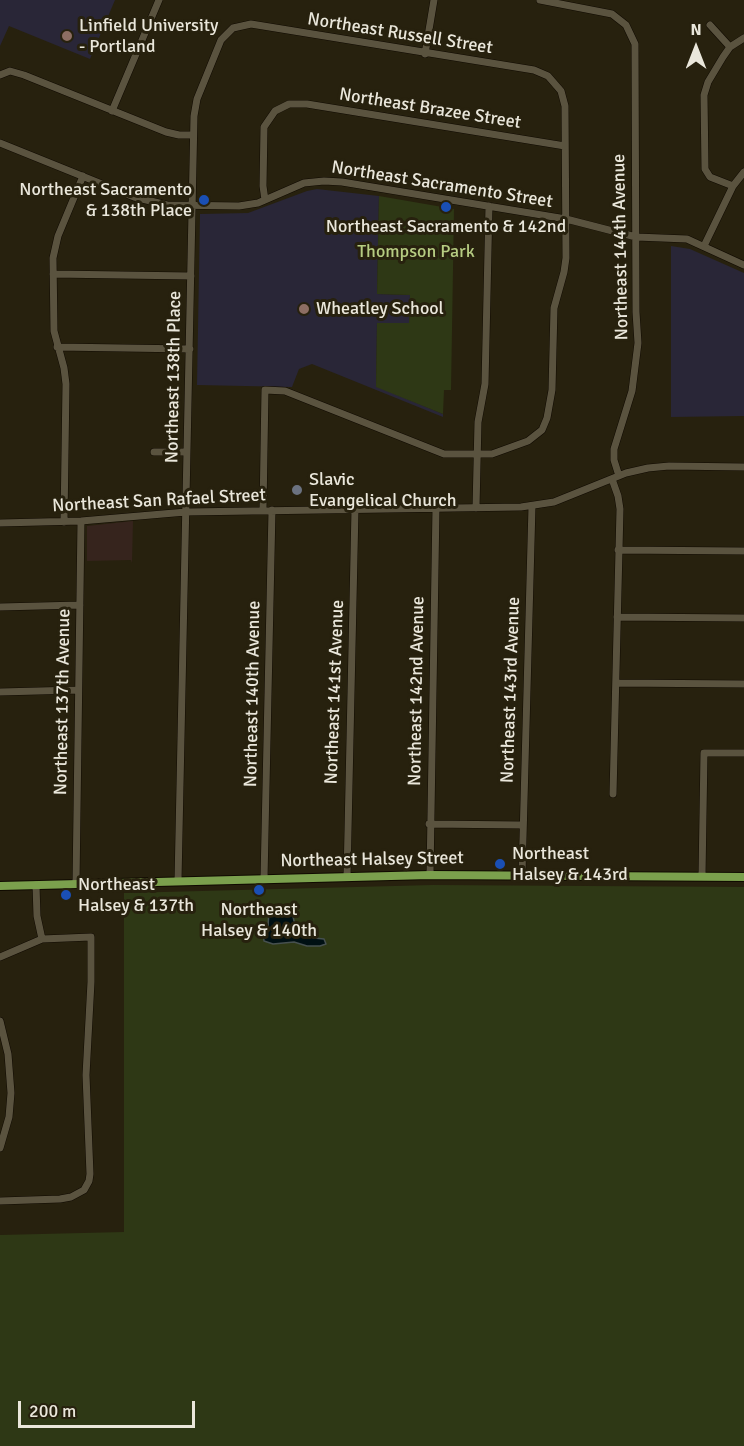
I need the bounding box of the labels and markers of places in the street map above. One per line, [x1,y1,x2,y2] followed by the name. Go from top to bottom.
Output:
[79,15,219,57] place label: Linfield University - Portland
[60,29,74,43] marker: Linfield University - Portland
[19,179,192,222] place label: Northeast Sacramento & 138th Place
[197,193,211,207] marker: Northeast Sacramento & 138th Place
[439,200,453,214] marker: Northeast Sacramento & 142nd
[326,216,566,238] place label: Northeast Sacramento & 142nd
[316,298,444,320] place label: Wheatley School
[297,302,311,316] marker: Wheatley School
[309,469,457,512] place label: Slavic Evangelical Church
[290,483,304,497] marker: Slavic Evangelical Church
[512,843,628,886] place label: Northeast Halsey & 143rd
[493,857,507,871] marker: Northeast Halsey & 143rd
[78,874,194,916] place label: Northeast Halsey & 137th
[252,883,266,897] marker: Northeast Halsey & 140th
[59,888,73,902] marker: Northeast Halsey & 137th
[201,899,317,942] place label: Northeast Halsey & 140th

